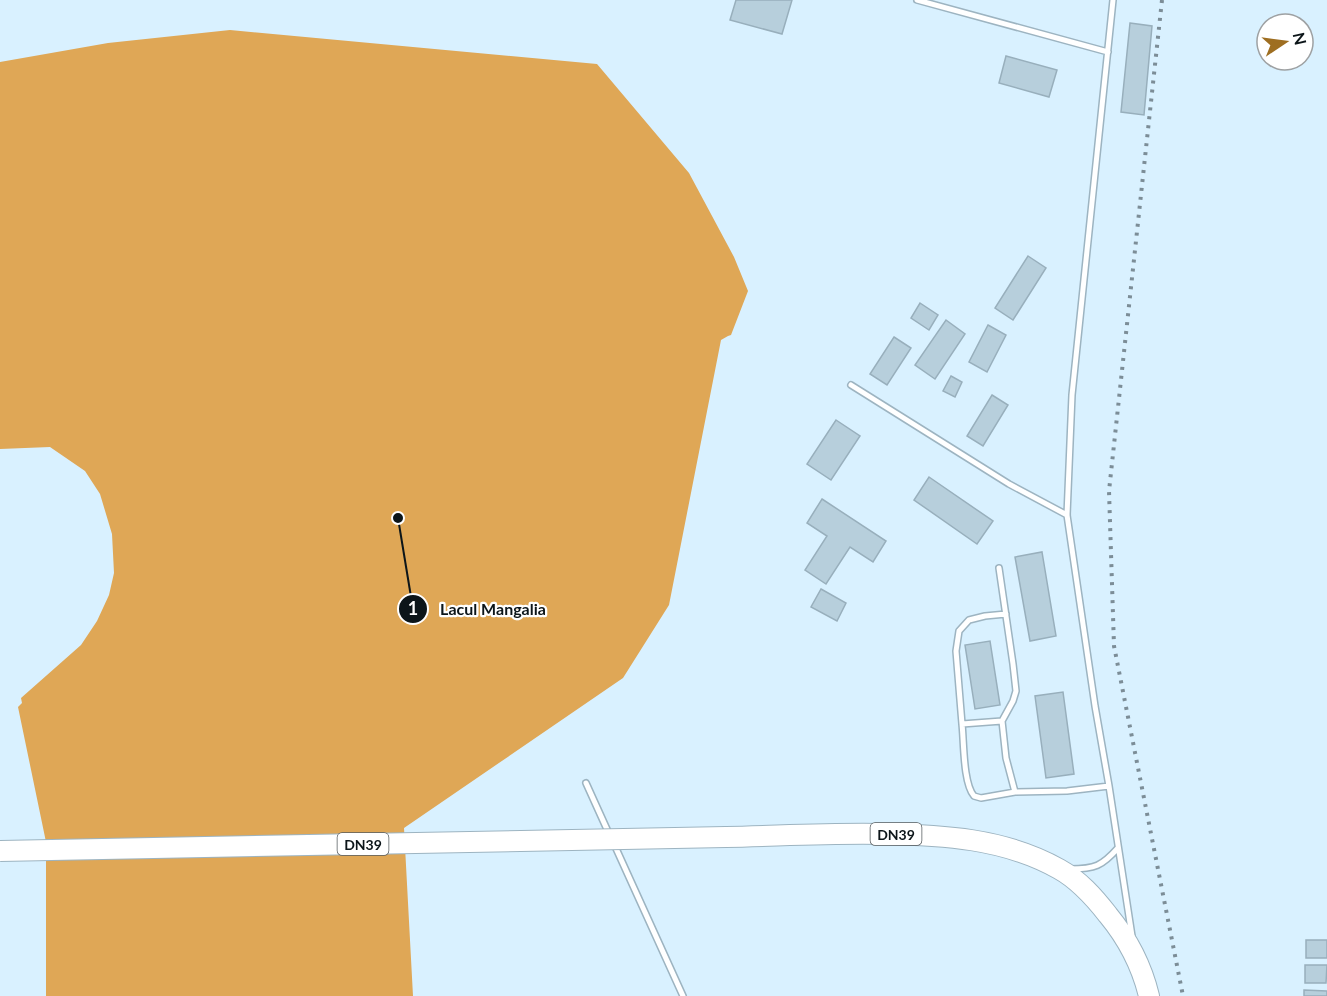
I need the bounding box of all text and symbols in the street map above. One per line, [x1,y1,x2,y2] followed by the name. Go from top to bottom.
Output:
[1255,12,1315,72] north arrow
[1289,30,1311,47] text: N
[398,592,558,626] callout: Lacul Mangalia
[408,597,418,619] text: 1
[440,599,546,618] text: Lacul Mangalia
[870,823,922,845] road number: DN39
[338,833,388,855] road number: DN39

